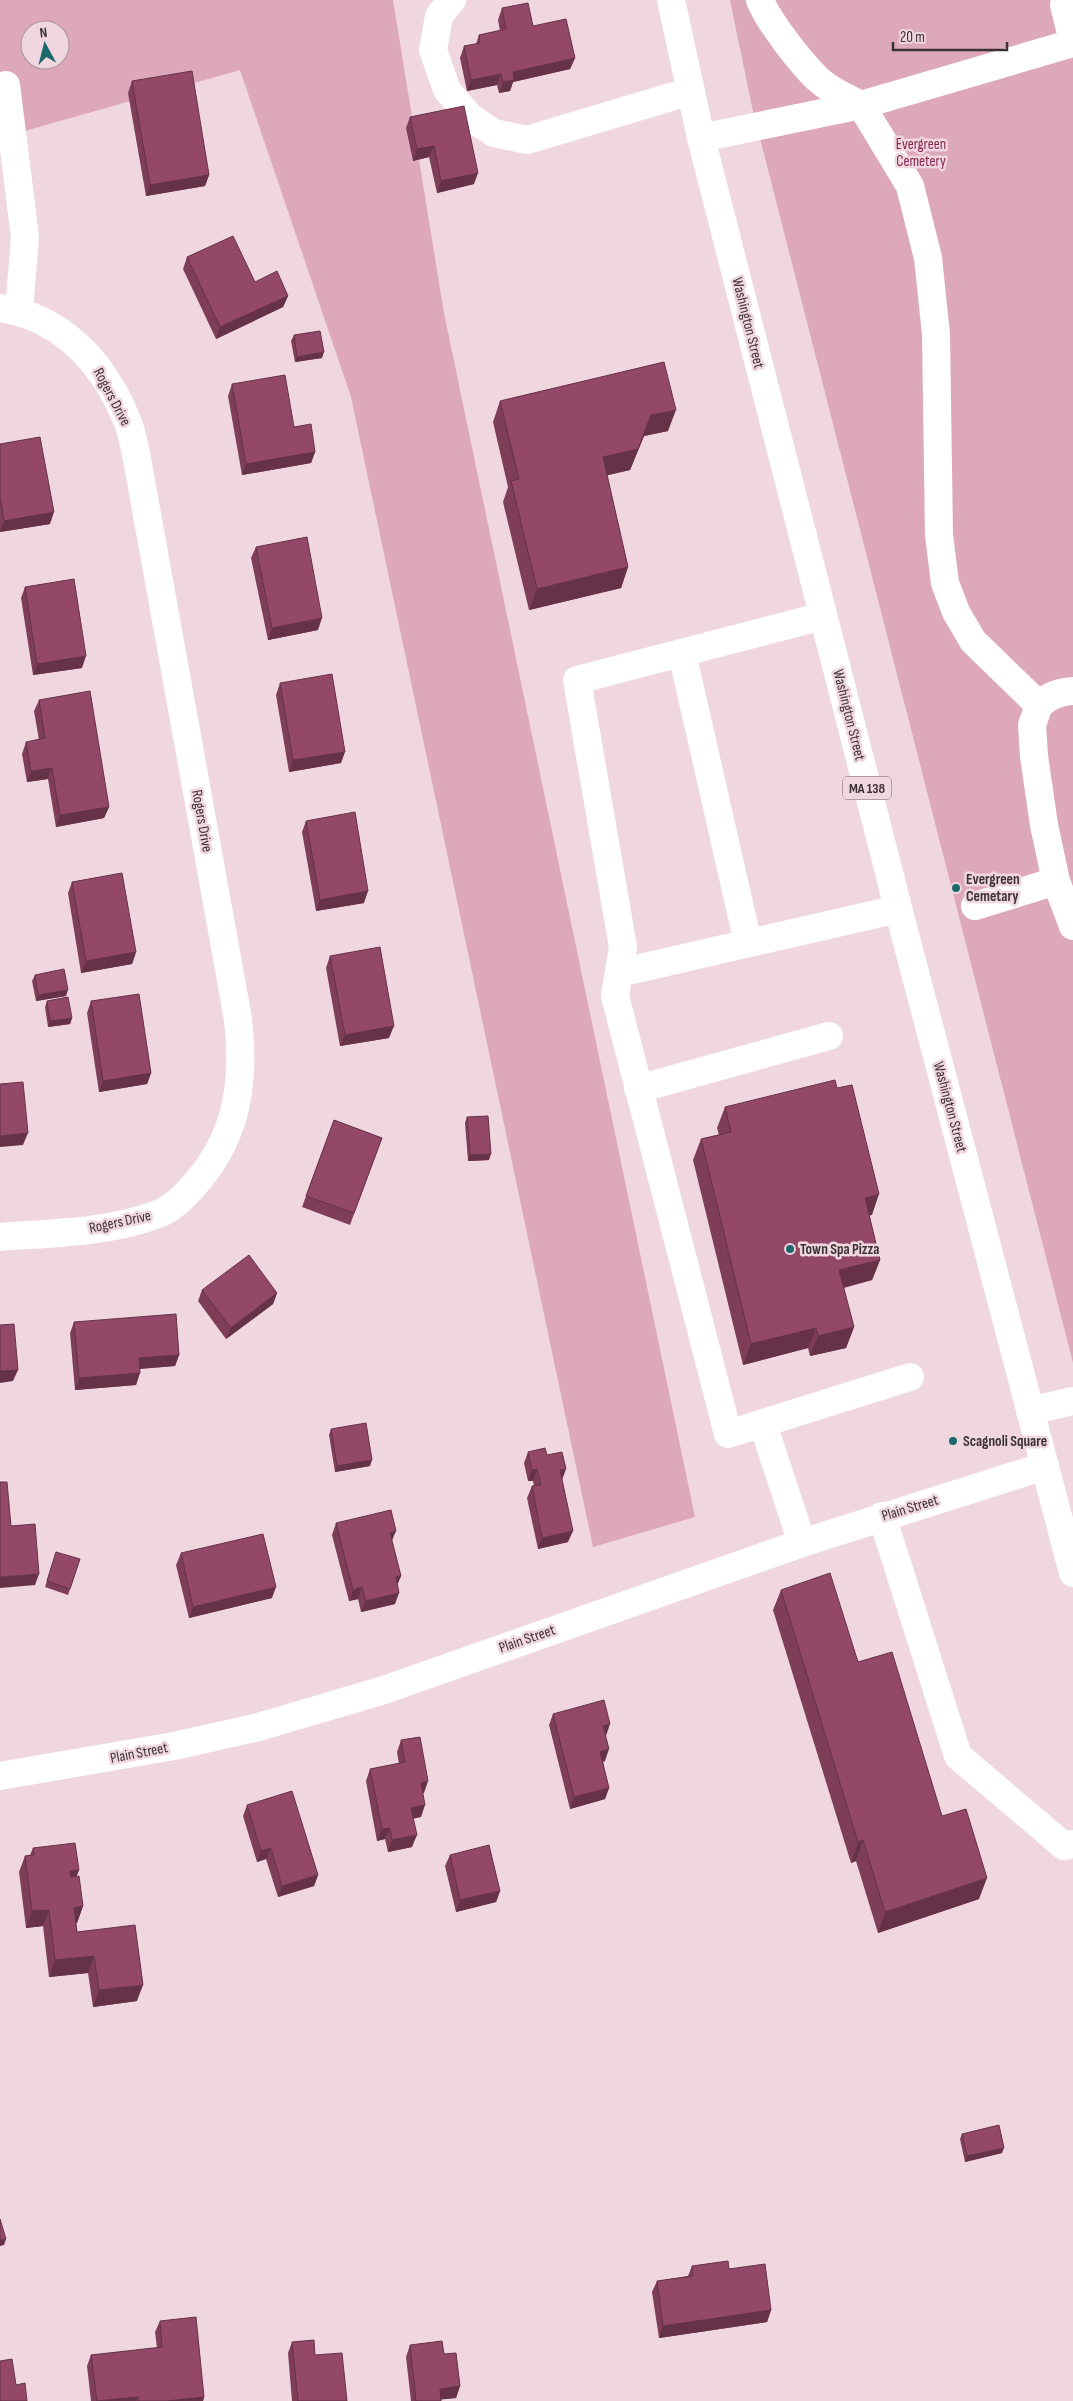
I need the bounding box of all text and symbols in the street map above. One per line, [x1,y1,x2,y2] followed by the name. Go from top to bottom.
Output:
[20,20,70,70] north arrow
[893,20,1007,52] scale bar
[39,24,48,41] text: N
[900,28,925,47] text: 20 m
[896,135,946,171] park label: Evergreen Cemetery
[728,275,769,371] street label: Washington Street
[89,365,135,429] street label: Rogers Drive
[829,667,870,763] street label: Washington Street
[843,776,891,800] road number: MA 138
[187,788,217,854] street label: Rogers Drive
[966,870,1020,906] place label: Evergreen Cemetary
[950,882,962,894] marker: Evergreen Cemetary
[929,1060,971,1155] street label: Washington Street
[87,1206,153,1238] street label: Rogers Drive
[800,1240,879,1259] place label: Town Spa Pizza
[784,1243,796,1255] marker: Town Spa Pizza
[963,1432,1047,1451] place label: Scagnoli Square
[947,1435,959,1447] marker: Scagnoli Square
[879,1490,941,1526] street label: Plain Street
[496,1620,558,1657] street label: Plain Street
[109,1738,170,1768] street label: Plain Street

